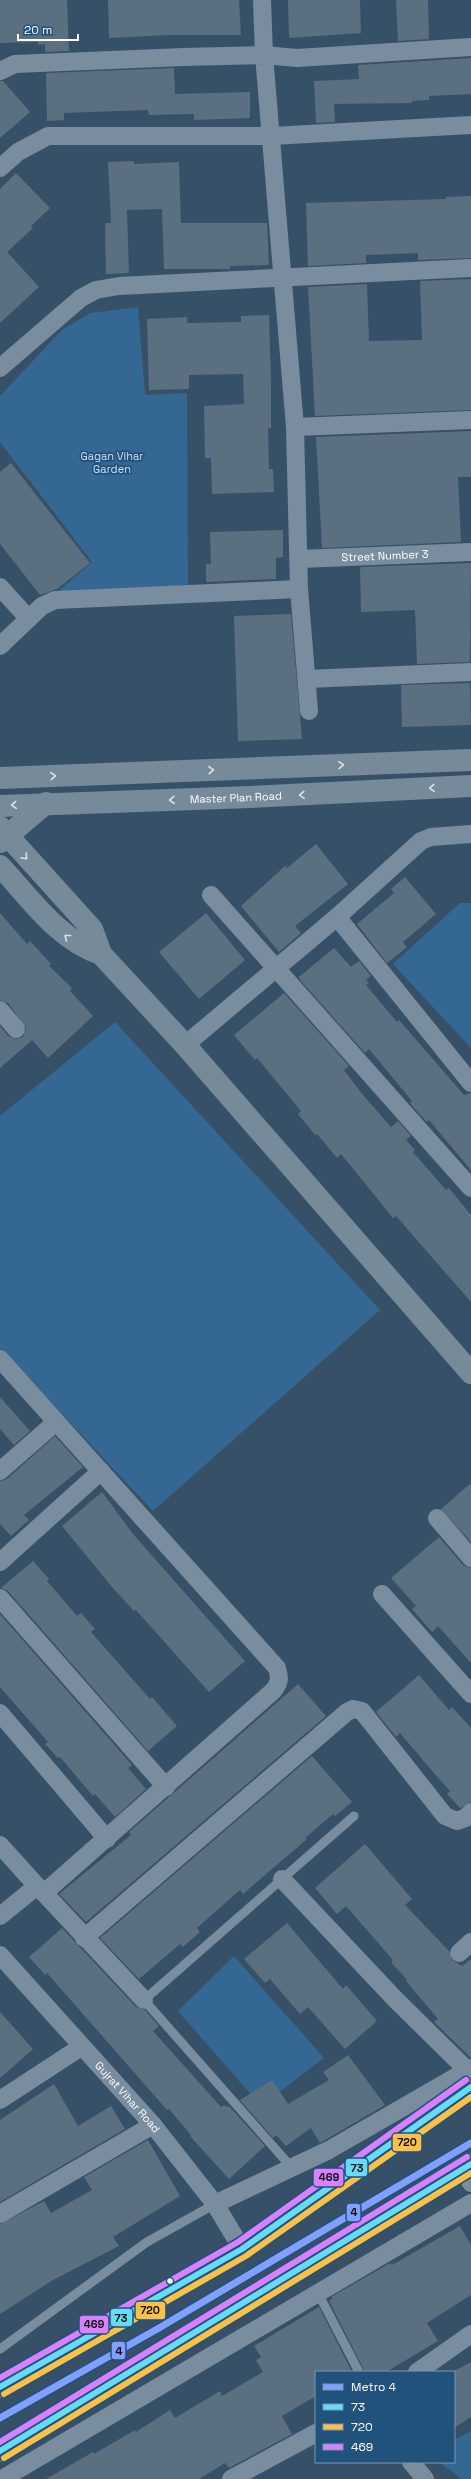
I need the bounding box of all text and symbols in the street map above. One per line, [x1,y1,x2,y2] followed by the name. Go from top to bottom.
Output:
[18,16,78,42] scale bar
[24,22,52,38] text: 20 m
[81,449,143,476] park label: Gagan Vihar Garden
[341,547,429,564] street label: Street Number 3
[338,761,344,769] one-way arrow
[208,766,214,774] one-way arrow
[50,772,56,781] one-way arrow
[429,783,435,792] one-way arrow
[190,788,282,806] street label: Master Plan Road
[299,790,305,799] one-way arrow
[169,795,175,804] one-way arrow
[11,801,17,810] one-way arrow
[20,852,28,860] one-way arrow
[64,934,72,941] one-way arrow
[92,2058,163,2135] street label: Gujrat Vihar Road
[392,2133,422,2152] line badge: 720
[397,2135,417,2149] text: 720
[345,2158,368,2177] line badge: 73
[351,2161,364,2175] text: 73
[313,2168,344,2187] line badge: 469
[319,2170,339,2184] text: 469
[346,2203,361,2222] line badge: 4
[351,2205,358,2219] text: 4
[165,2276,175,2286] unlabelled marker
[135,2301,166,2320] line badge: 720
[140,2303,160,2317] text: 720
[110,2308,133,2327] line badge: 73
[115,2311,128,2325] text: 73
[79,2315,109,2334] line badge: 469
[84,2317,104,2331] text: 469
[111,2341,126,2360] line badge: 4
[116,2344,123,2358] text: 4
[315,2371,455,2463] legend
[351,2379,397,2395] text: Metro 4
[351,2399,365,2415] text: 73
[351,2419,373,2435] text: 720
[351,2439,373,2455] text: 469

